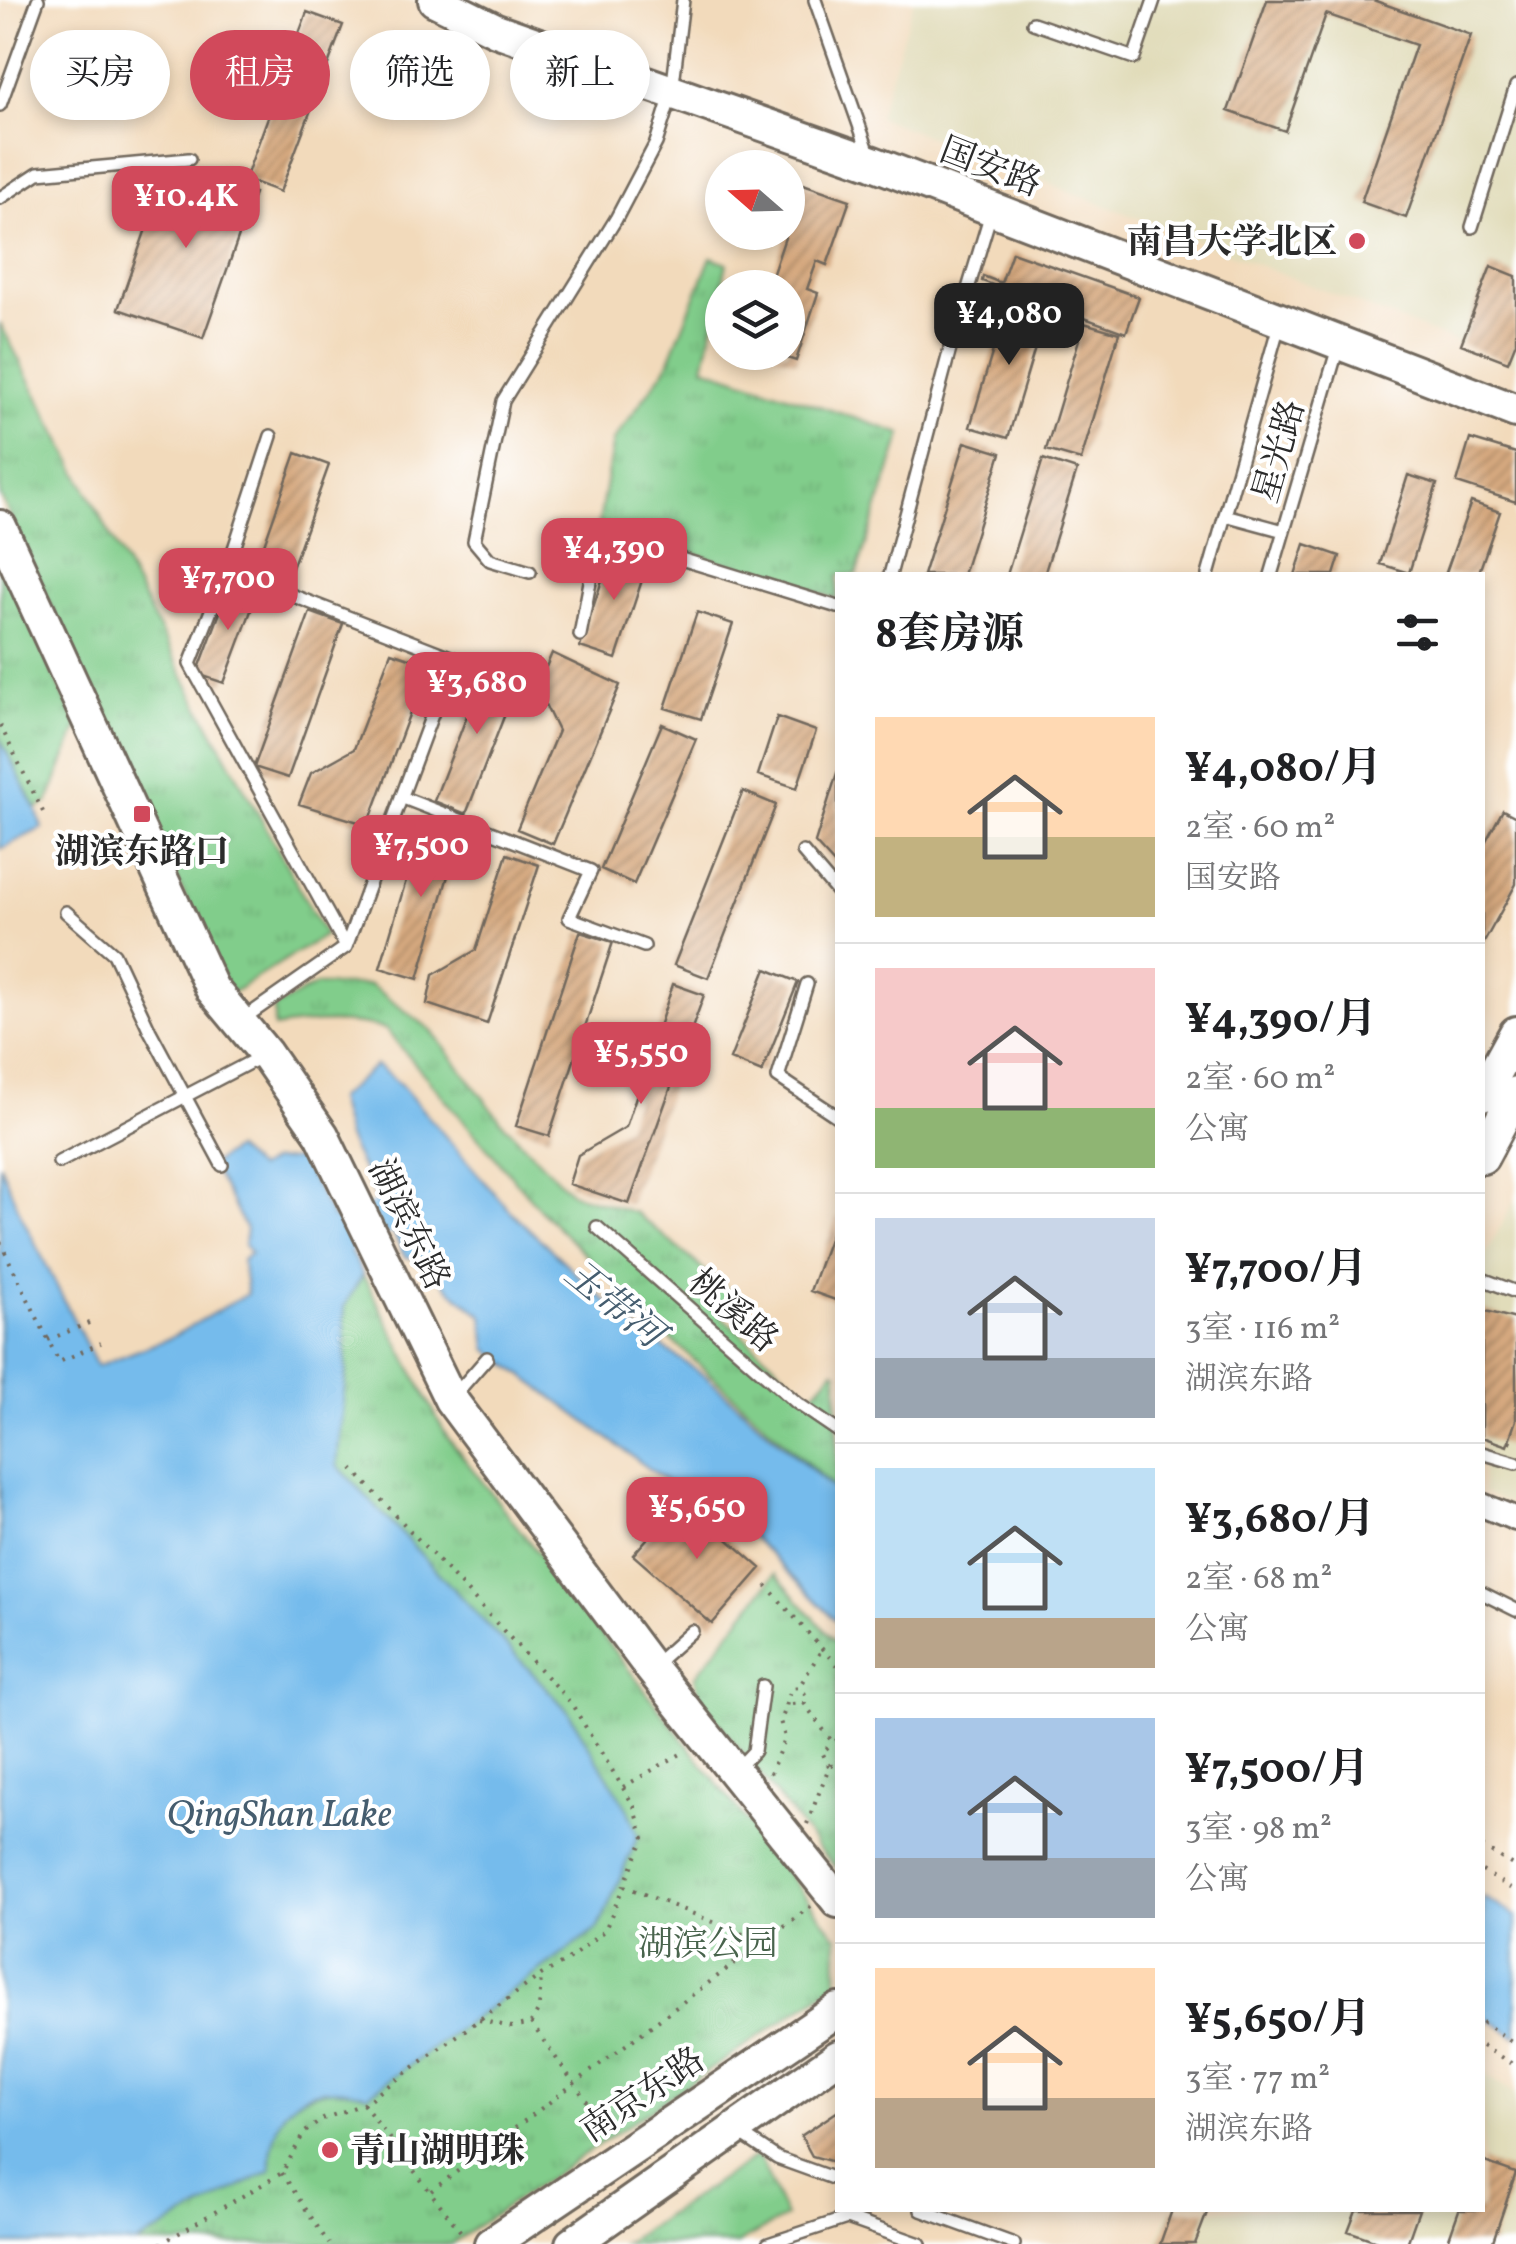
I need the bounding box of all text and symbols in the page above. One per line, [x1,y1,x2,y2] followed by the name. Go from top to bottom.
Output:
[30,30,170,120] chip: 买房
[190,30,330,120] chip: 租房
[350,30,490,120] chip: 筛选
[510,30,650,120] chip: 新上
[932,128,1048,210] street label: 国安路
[705,150,805,250] north arrow
[705,150,805,370] map controls
[105,166,267,251] pin: ¥10.4K
[134,176,238,220] text: ¥10.4K
[1127,220,1337,268] place label: 南昌大学北区
[1346,230,1368,252] marker: 南昌大学北区
[705,270,805,370] button: layers
[928,283,1090,368] pin: ¥4,080
[956,293,1062,337] text: ¥4,080
[1243,395,1318,509] street label: 星光路
[533,518,695,603] pin: ¥4,390
[563,528,665,572] text: ¥4,390
[147,548,309,633] pin: ¥7,700
[181,558,275,602] text: ¥7,700
[1390,605,1445,660] icon: filters
[875,607,1024,666] text: 8套房源
[396,652,558,737] pin: ¥3,680
[427,662,527,706] text: ¥3,680
[1185,741,1382,800] text: ¥4,080/月
[955,757,1075,877] icon: home
[131,803,153,825] marker: 湖滨东路口
[1185,807,1335,851] text: 2室 · 60 m²
[340,815,502,900] pin: ¥7,500
[373,825,469,869] text: ¥7,500
[54,830,230,878] place label: 湖滨东路口
[1185,858,1281,902] text: 国安路
[1185,992,1377,1051] text: ¥4,390/月
[955,1008,1075,1128] icon: home
[560,1022,722,1107] pin: ¥5,550
[594,1032,688,1076] text: ¥5,550
[1185,1058,1335,1102] text: 2室 · 60 m²
[1185,1109,1249,1153] text: 公寓
[355,1152,460,1299] street label: 湖滨东路
[1185,1242,1367,1301] text: ¥7,700/月
[552,1249,678,1366] water label: 玉带河
[955,1258,1075,1378] icon: home
[677,1260,787,1365] street label: 桃溪路
[1185,1308,1340,1352] text: 3室 · 116 m²
[1185,1359,1313,1403] text: 湖滨东路
[616,1477,778,1562] pin: ¥5,650
[648,1487,746,1531] text: ¥5,650
[1185,1492,1375,1551] text: ¥3,680/月
[955,1508,1075,1628] icon: home
[1185,1558,1332,1602] text: 2室 · 68 m²
[1185,1609,1249,1653] text: 公寓
[1185,1742,1369,1801] text: ¥7,500/月
[955,1758,1075,1878] icon: home
[166,1790,392,1843] water label: QingShan Lake
[1185,1808,1332,1852] text: 3室 · 98 m²
[1185,1859,1249,1903] text: 公寓
[638,1922,778,1970] park label: 湖滨公园
[1185,1992,1371,2051] text: ¥5,650/月
[955,2008,1075,2128] icon: home
[572,2037,715,2156] street label: 南京东路
[1185,2058,1330,2102] text: 3室 · 77 m²
[1185,2109,1313,2153] text: 湖滨东路
[350,2129,525,2177] place label: 青山湖明珠
[319,2139,341,2161] marker: 青山湖明珠

